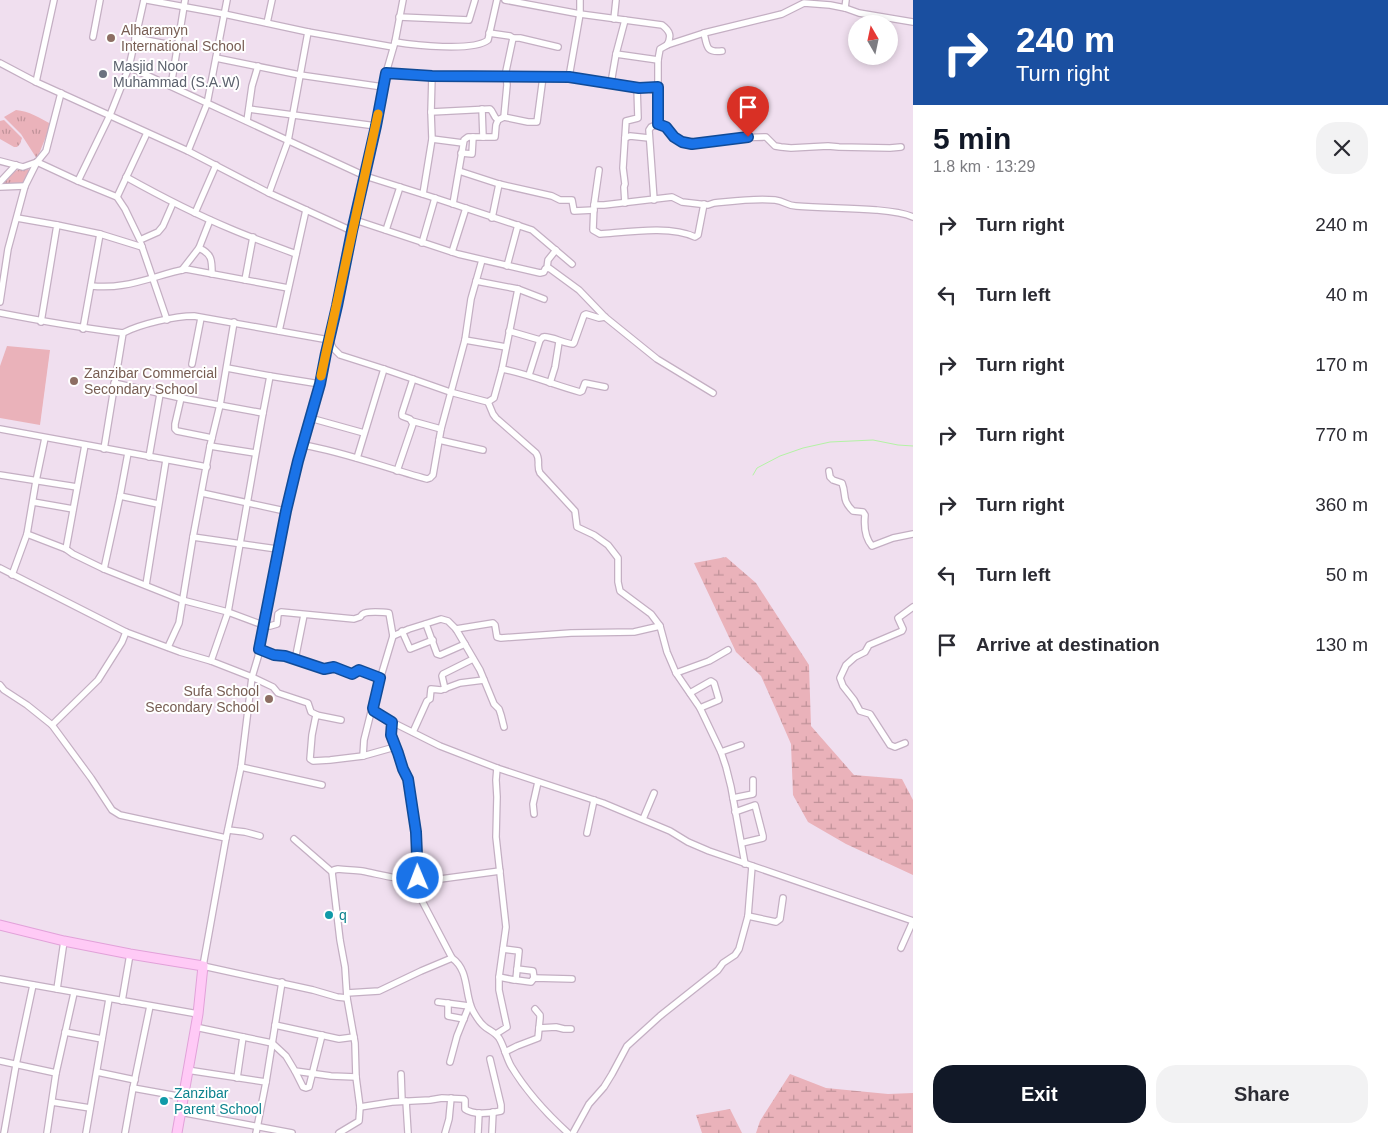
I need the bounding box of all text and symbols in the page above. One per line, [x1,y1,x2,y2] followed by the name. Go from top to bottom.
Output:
[848,15,898,65] north arrow
[848,15,898,65] map controls
[933,20,998,85] icon: right
[1016,20,1115,59] text: 240 m
[121,22,245,54] place label: Alharamyn International School
[105,32,117,44] marker: Alharamyn International School
[113,58,240,90] place label: Masjid Noor Muhammad (S.A.W)
[1016,61,1109,86] text: Turn right
[97,68,109,80] marker: Masjid Noor Muhammad (S.A.W)
[727,86,769,137] pin
[734,93,762,121] icon: arrive
[933,122,1011,155] text: 5 min
[1316,122,1368,174] button: close
[933,158,1035,175] text: 1.8 km · 13:29
[933,211,961,239] icon: right
[976,214,1064,235] text: Turn right
[1315,214,1368,235] text: 240 m
[933,281,961,309] icon: left
[976,284,1051,305] text: Turn left
[1326,284,1368,305] text: 40 m
[933,351,961,379] icon: right
[976,354,1064,375] text: Turn right
[1315,354,1368,375] text: 170 m
[84,365,217,397] place label: Zanzibar Commercial Secondary School
[68,375,80,387] marker: Zanzibar Commercial Secondary School
[933,421,961,449] icon: right
[976,424,1064,445] text: Turn right
[1315,424,1368,445] text: 770 m
[933,491,961,519] icon: right
[976,494,1064,515] text: Turn right
[1315,494,1368,515] text: 360 m
[933,561,961,589] icon: left
[976,564,1051,585] text: Turn left
[1326,564,1368,585] text: 50 m
[933,631,961,659] icon: arrive
[976,634,1160,655] text: Arrive at destination
[1315,634,1368,655] text: 130 m
[145,683,259,715] place label: Sufa School Secondary School
[263,693,275,705] marker: Sufa School Secondary School
[391,851,443,903] position arrow
[339,907,347,923] place label: q
[323,909,335,921] marker: q
[933,1065,1146,1123] button: Exit
[1156,1065,1368,1123] button: Share
[174,1085,262,1117] place label: Zanzibar Parent School
[158,1095,170,1107] marker: Zanzibar Parent School

